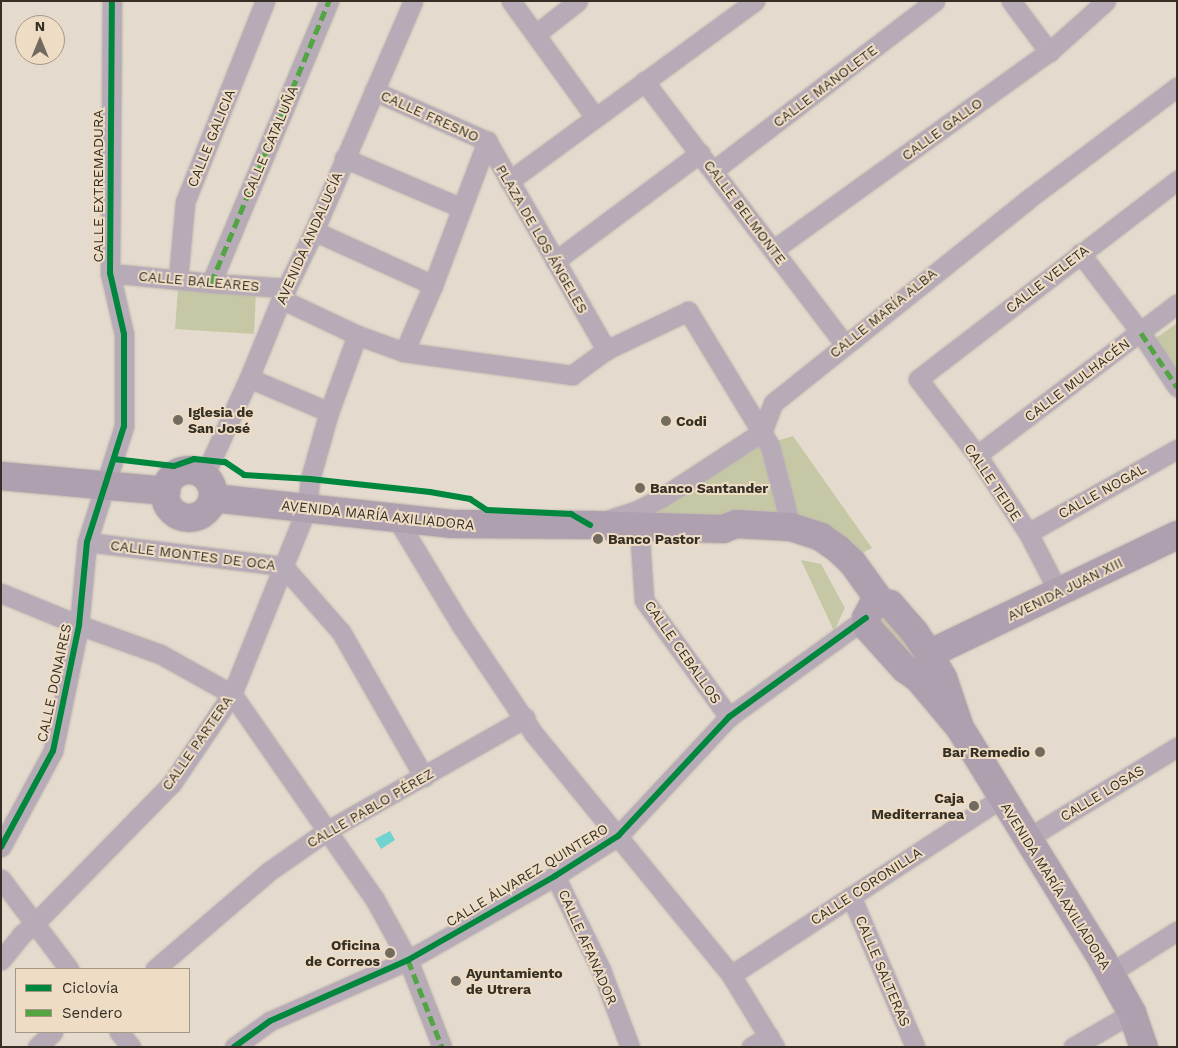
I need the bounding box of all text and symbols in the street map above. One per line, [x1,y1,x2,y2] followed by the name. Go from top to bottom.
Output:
[15,15,65,65] north arrow
[35,18,45,34] text: N
[770,41,880,131] street label: CALLE MANOLETE
[239,83,301,201] street label: CALLE CATALUÑA
[184,87,238,189] street label: CALLE GALICIA
[378,87,482,145] street label: CALLE FRESNO
[898,94,986,164] street label: CALLE GALLO
[90,109,106,263] street label: CALLE EXTREMADURA
[700,157,790,267] street label: CALLE BELMONTE
[492,161,592,317] street label: PLAZA DE LOS ÁNGELES
[272,169,346,307] street label: AVENIDA ANDALUCÍA
[1002,241,1092,317] street label: CALLE VELETA
[826,264,940,362] street label: CALLE MARÍA ALBA
[138,267,260,295] street label: CALLE BALEARES
[1021,335,1133,425] street label: CALLE MULHACÉN
[188,404,253,437] place label: Iglesia de San José
[676,413,707,429] place label: Codi
[172,414,184,426] marker: Iglesia de San José
[660,415,672,427] marker: Codi
[961,440,1025,524] street label: CALLE TEIDE
[1055,460,1149,522] street label: CALLE NOGAL
[650,480,768,496] place label: Banco Santander
[634,482,646,494] marker: Banco Santander
[280,496,476,534] street label: AVENIDA MARÍA AXILIADORA
[608,531,700,547] place label: Banco Pastor
[592,533,604,545] marker: Banco Pastor
[109,537,277,573] street label: CALLE MONTES DE OCA
[1004,554,1126,624] street label: AVENIDA JUAN XIII
[641,597,725,707] street label: CALLE CEBALLOS
[33,622,75,744] street label: CALLE DONAIRES
[158,693,236,793] street label: CALLE PARTERA
[942,744,1030,760] place label: Bar Remedio
[1034,746,1046,758] marker: Bar Remedio
[1057,761,1147,825] street label: CALLE LOSAS
[304,765,436,851] street label: CALLE PABLO PÉREZ
[871,790,964,822] place label: Caja Mediterranea
[997,799,1115,973] street label: AVENIDA MARÍA AXILIADORA
[968,800,980,812] marker: Caja Mediterranea
[443,820,611,930] street label: CALLE ÁLVAREZ QUINTERO
[807,844,925,928] street label: CALLE CORONILLA
[555,887,621,1007] street label: CALLE AFANADOR
[852,913,914,1029] street label: CALLE SALTERAS
[305,937,380,970] place label: Oficina de Correos
[384,947,396,959] marker: Oficina de Correos
[466,965,563,998] place label: Ayuntamiento de Utrera
[15,968,190,1033] legend
[450,975,462,987] marker: Ayuntamiento de Utrera
[62,979,119,997] text: Ciclovía
[62,1004,123,1022] text: Sendero

